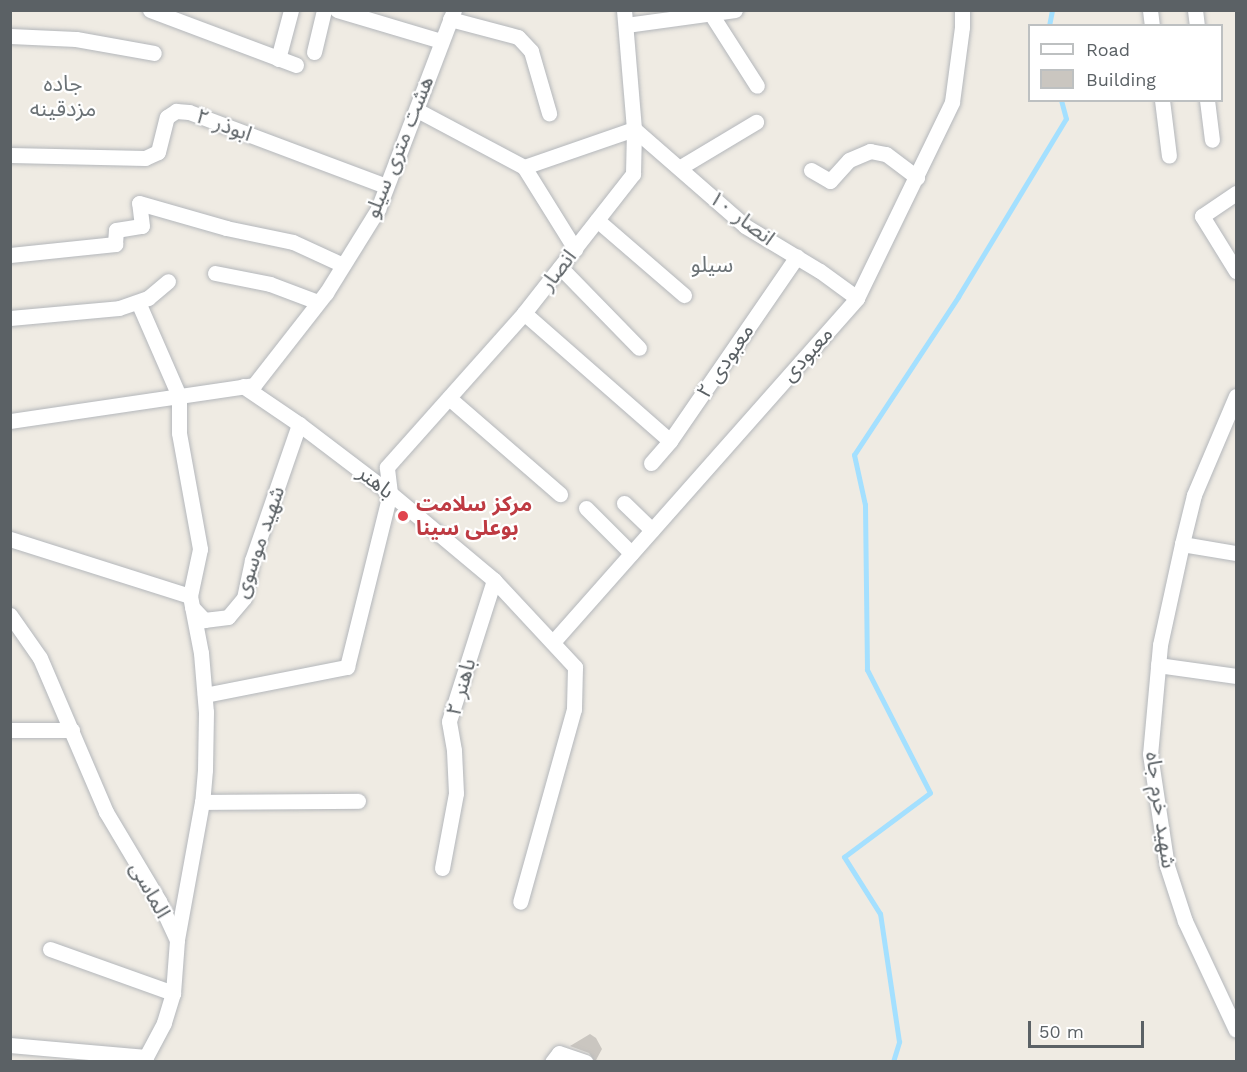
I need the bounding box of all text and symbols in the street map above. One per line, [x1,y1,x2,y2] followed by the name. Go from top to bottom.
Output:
[1028,24,1223,102] legend
[1086,39,1130,60] text: Road
[1086,69,1156,90] text: Building
[30,70,96,122] district label: جاده مزدقینه
[359,72,439,222] street label: هشت متری سیلو
[193,103,255,147] street label: ابوذر ۲
[704,185,780,251] street label: انصار ۱۰
[534,245,582,295] street label: انصار
[691,252,733,278] district label: سیلو
[691,319,759,403] street label: معبودی ۲
[776,321,838,387] street label: معبودی
[353,460,399,504] street label: باهنر
[228,483,290,601] street label: شهید موسوی
[416,491,532,541] place label: مرکز سلامت بوعلی سینا
[394,507,412,525] marker: مرکز سلامت بوعلی سینا
[441,655,481,719] street label: باهنر ۲
[1140,750,1182,870] street label: شهید خرم جاه
[124,857,176,923] street label: الماسی
[1031,1009,1146,1047] scale bar
[1039,1021,1084,1042] text: 50 m

